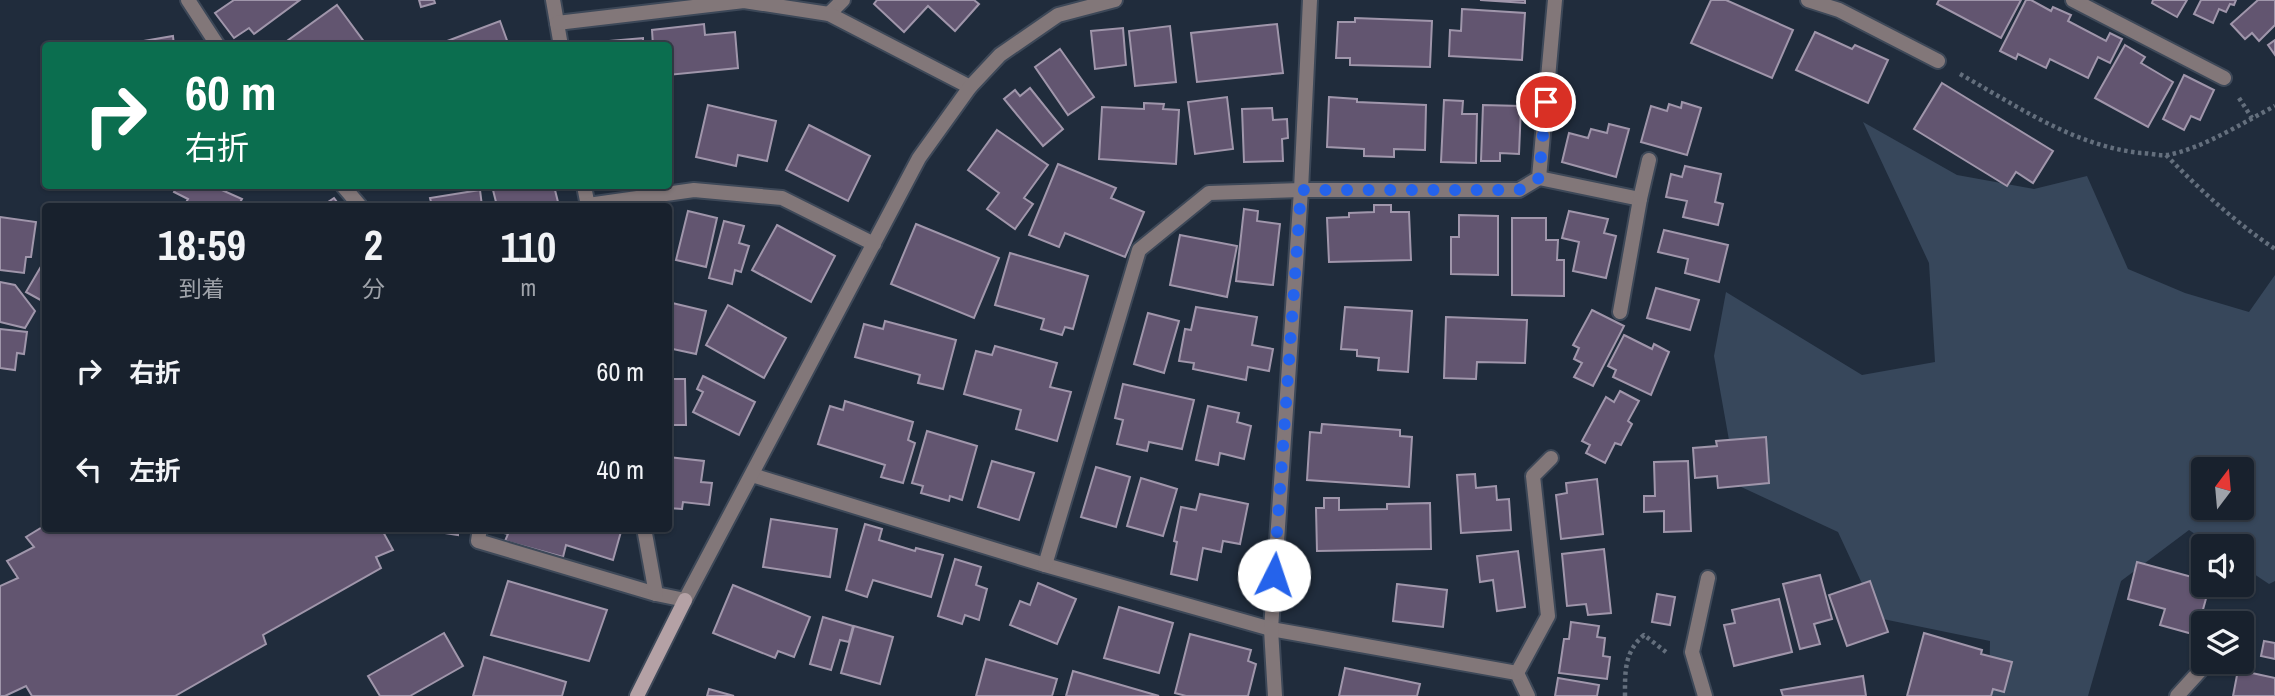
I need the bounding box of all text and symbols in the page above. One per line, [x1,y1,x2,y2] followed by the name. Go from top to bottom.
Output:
[185,59,277,125] text: 60 m
[70,70,161,161] icon: right
[1516,72,1576,132] pin
[1527,83,1565,121] icon: arrive
[185,126,249,169] text: 右折
[158,217,246,273] text: 18:59
[364,217,383,273] text: 2
[501,219,556,275] text: 110
[520,272,536,303] text: m
[179,273,225,304] text: 到着
[362,273,385,304] text: 分
[70,352,108,390] icon: right
[597,354,644,389] text: 60 m
[129,355,181,390] text: 右折
[70,450,108,488] icon: left
[597,452,644,487] text: 40 m
[129,453,181,488] text: 左折
[2191,457,2254,520] north arrow
[2191,457,2254,674] map controls
[2191,534,2254,597] button: sound
[1237,538,1311,612] position arrow
[2191,611,2254,674] button: layers

